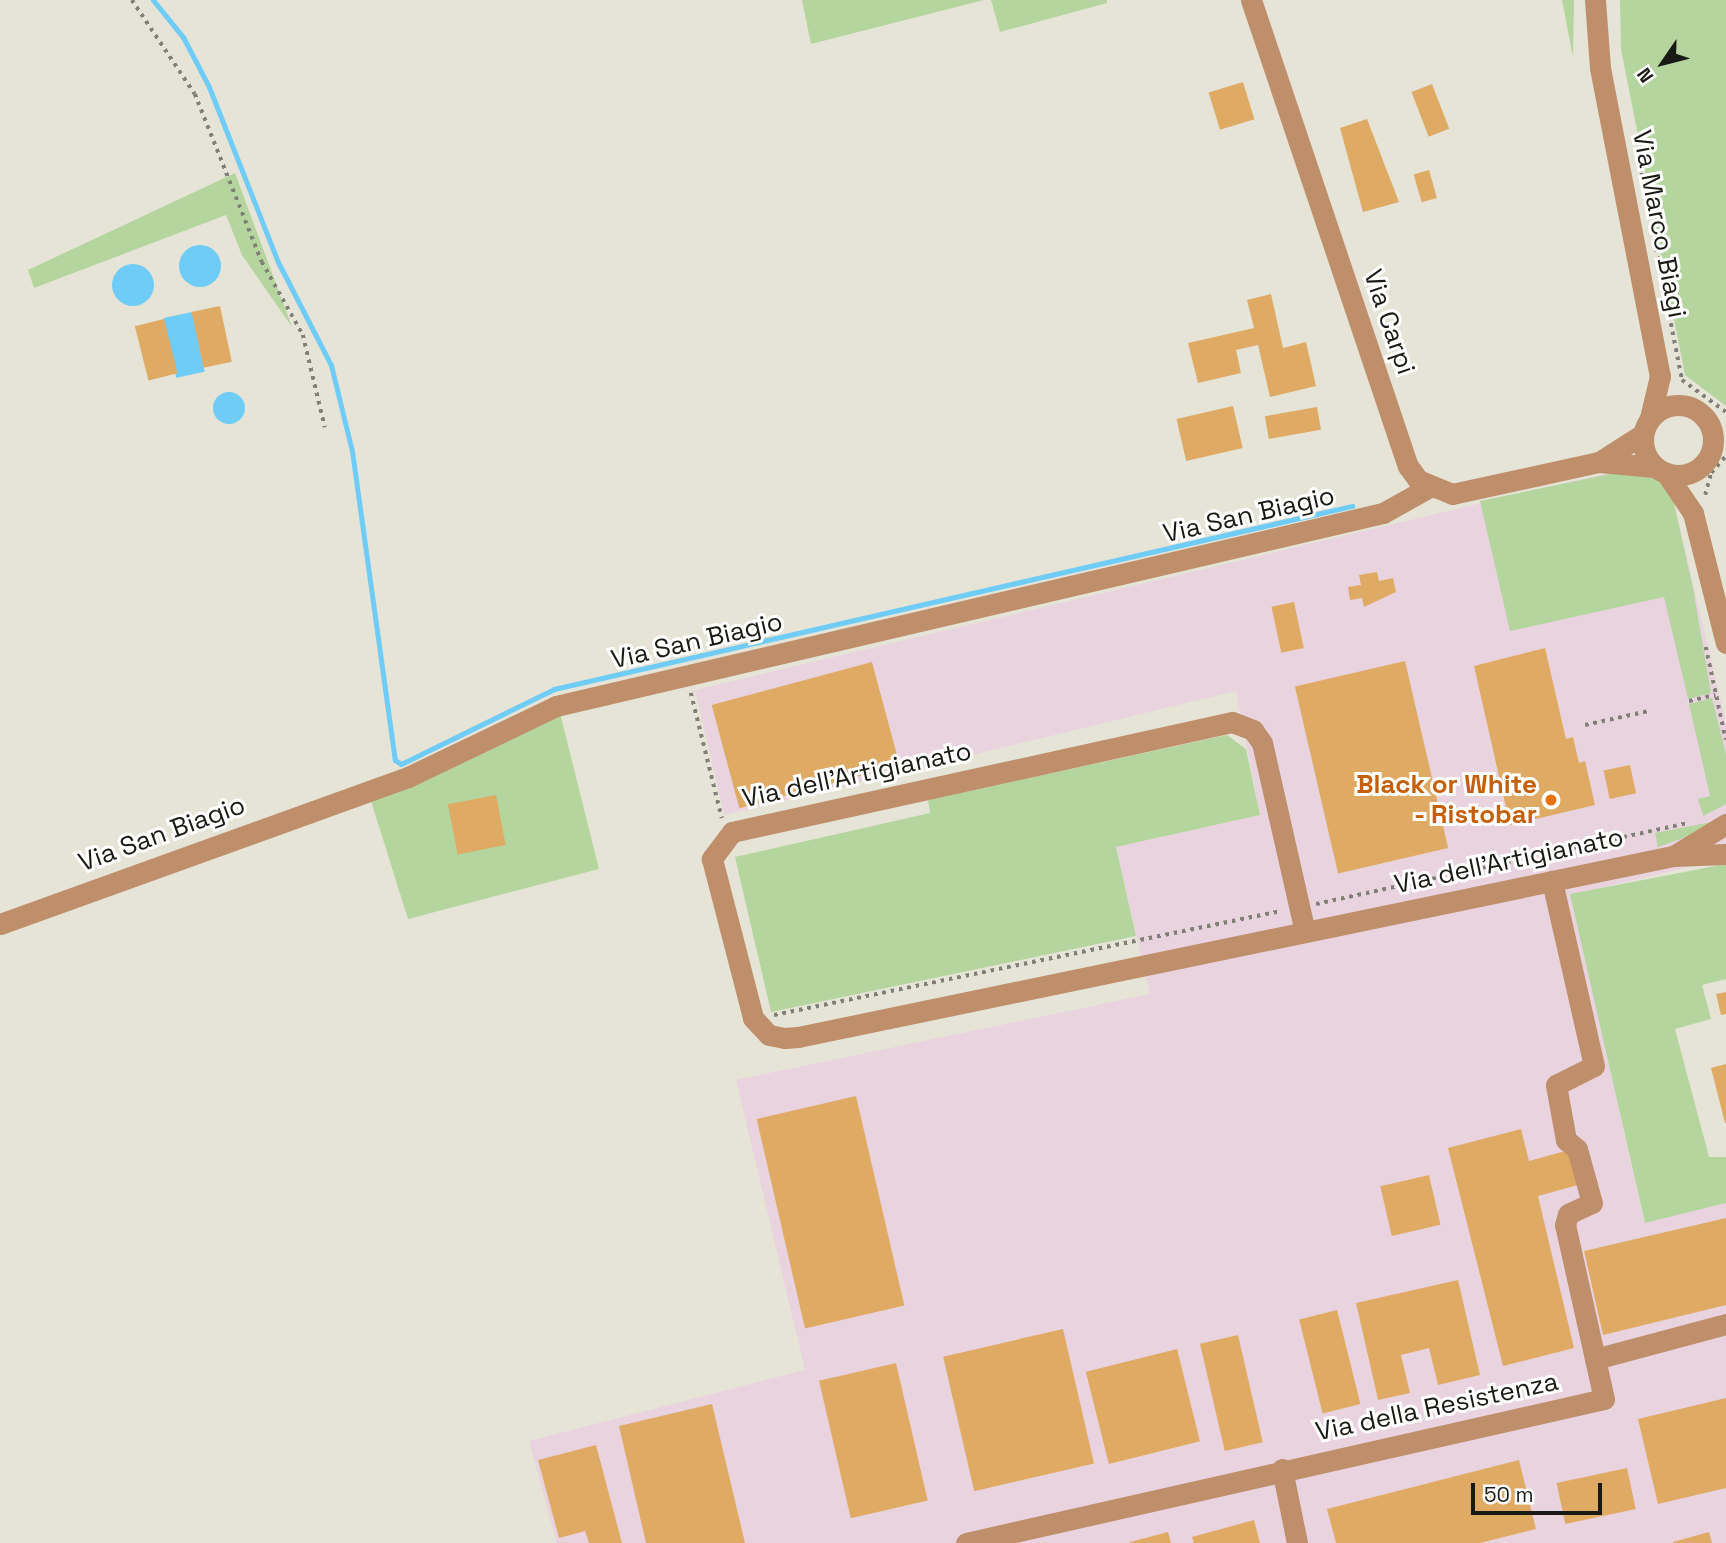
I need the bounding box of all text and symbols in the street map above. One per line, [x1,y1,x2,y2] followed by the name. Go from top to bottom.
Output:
[1628,28,1698,98] north arrow
[1632,63,1659,88] text: N
[1626,128,1692,320] street label: Via Marco Biagi
[1357,266,1421,378] street label: Via Carpi
[1160,480,1338,550] street label: Via San Biagio
[608,606,786,676] street label: Via San Biagio
[740,735,974,815] street label: Via dell'Artigianato
[1356,769,1537,830] place label: Black or White - Ristobar
[74,789,250,879] street label: Via San Biagio
[1543,792,1559,808] marker: Black or White - Ristobar
[1392,821,1626,901] street label: Via dell'Artigianato
[1313,1366,1561,1448] street label: Via della Resistenza
[1474,1470,1605,1514] scale bar
[1484,1481,1534,1508] text: 50 m

